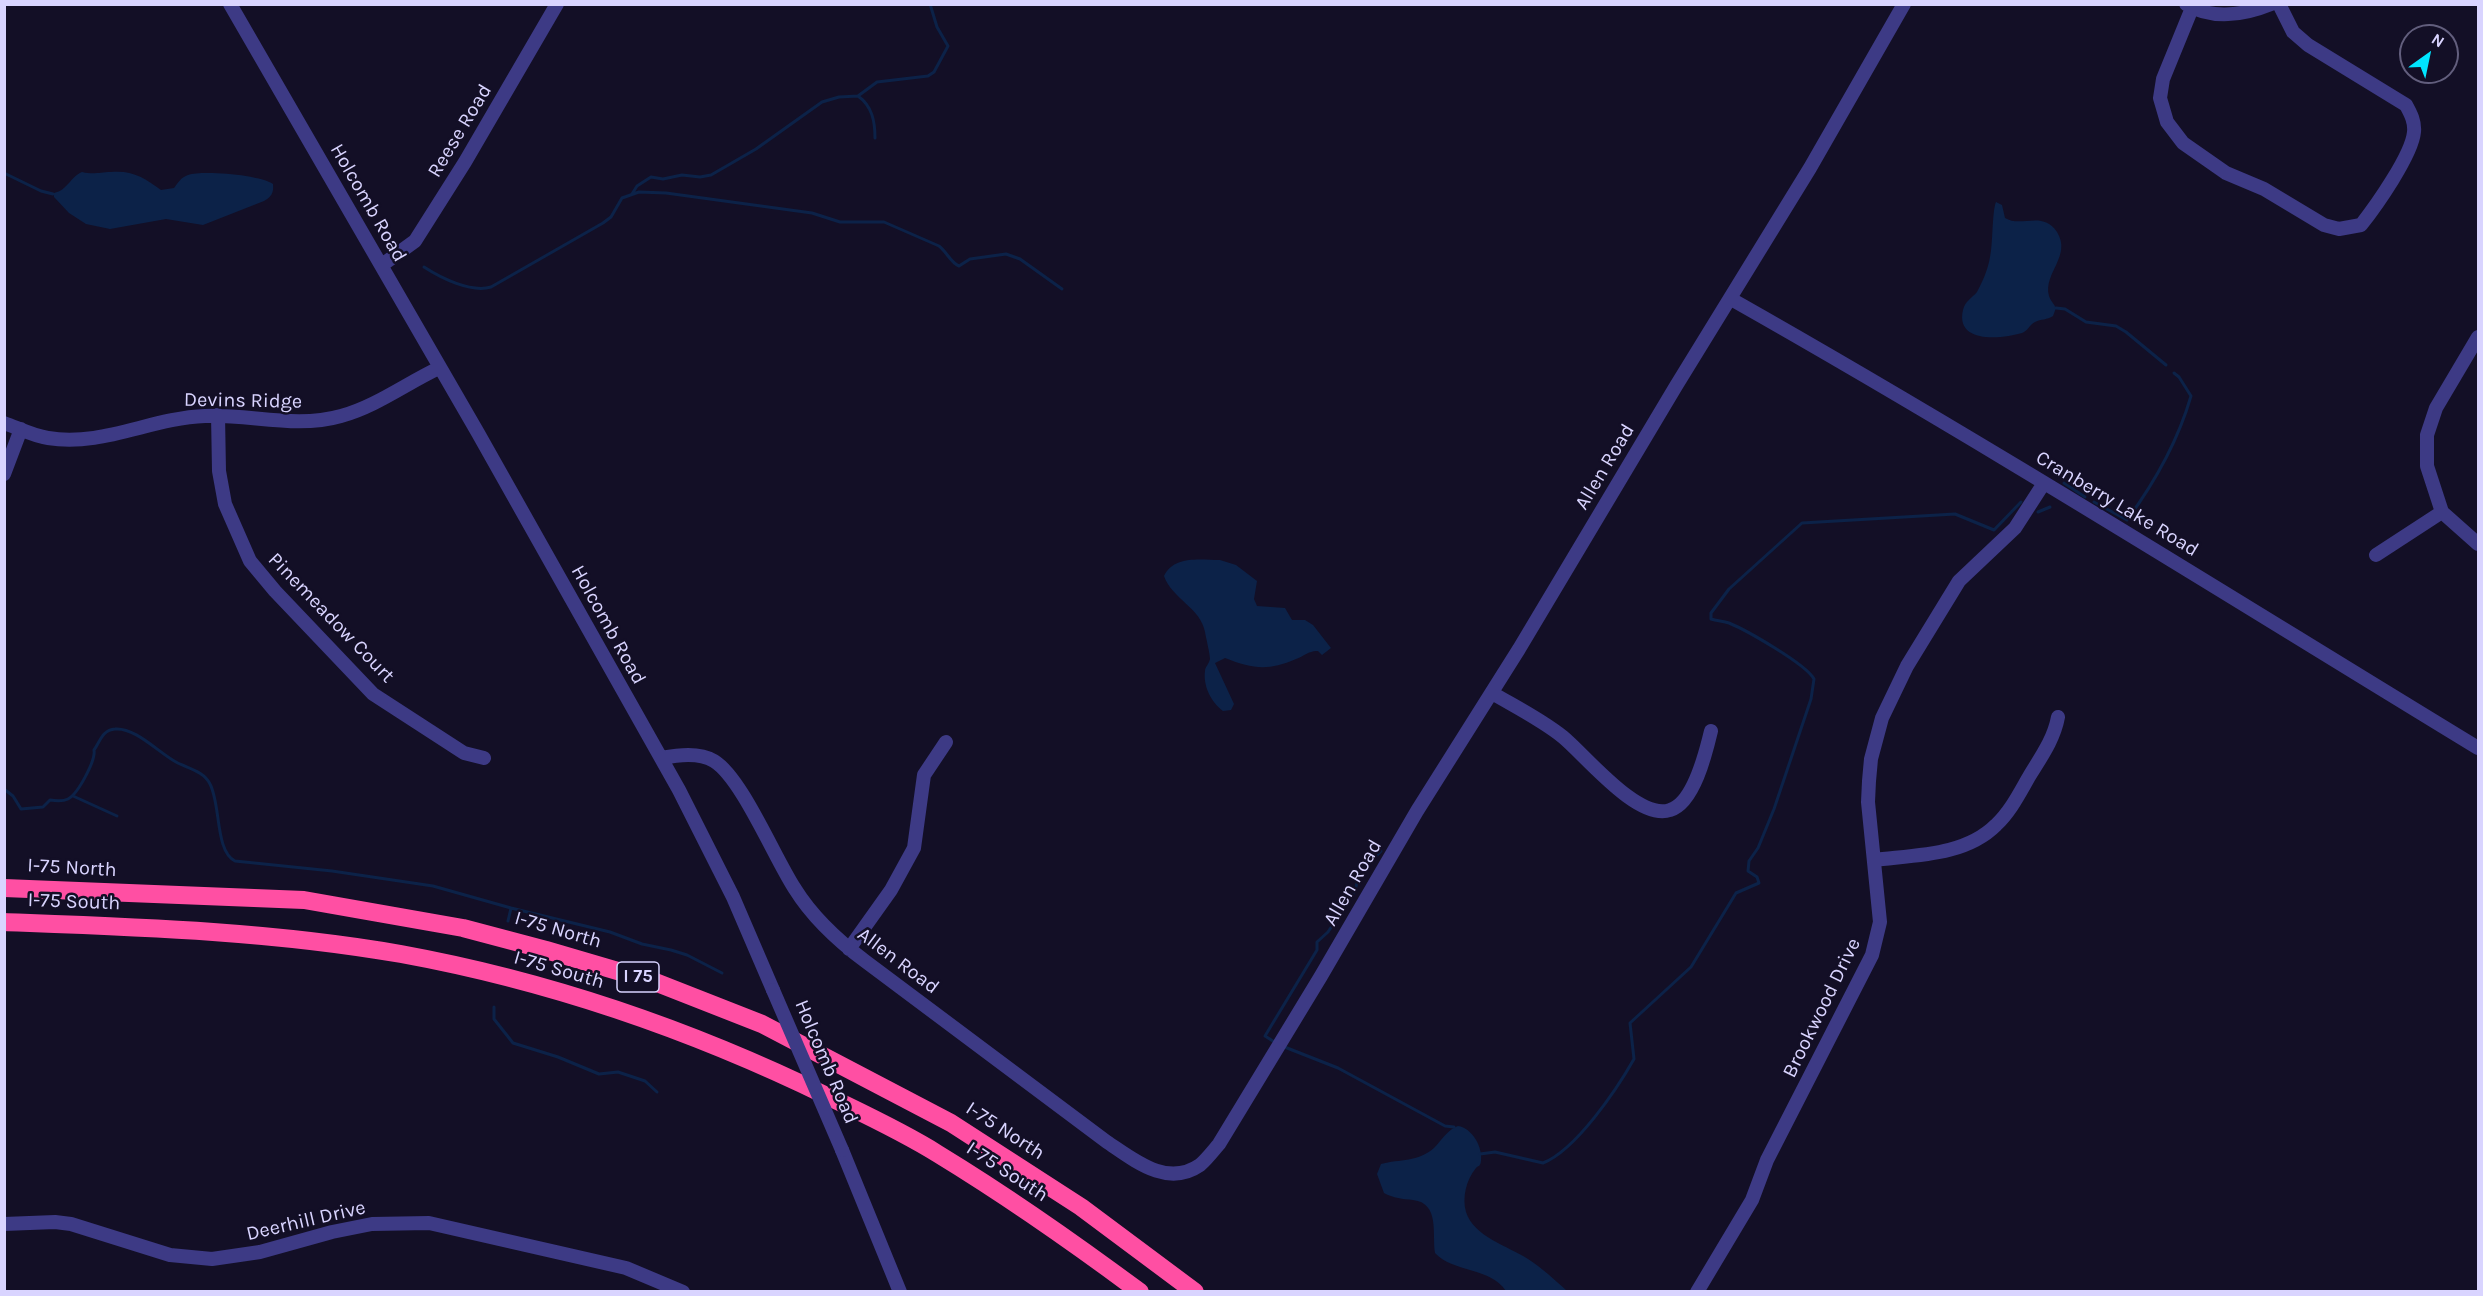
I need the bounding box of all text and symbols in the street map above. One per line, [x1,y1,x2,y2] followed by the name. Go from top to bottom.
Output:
[2399,24,2459,84] north arrow
[2428,29,2448,51] text: N
[423,80,497,182] street label: Reese Road
[324,140,412,266] street label: Holcomb Road
[184,388,302,414] street label: Devins Ridge
[1570,420,1640,514] street label: Allen Road
[2031,446,2203,562] street label: Cranberry Lake Road
[263,548,399,688] street label: Pinemeadow Court
[565,561,651,689] street label: Holcomb Road
[1319,836,1387,930] street label: Allen Road
[27,854,117,882] street label: I-75 North
[27,888,121,916] street label: I-75 South
[512,906,604,954] street label: I-75 North
[853,923,943,999] street label: Allen Road
[1778,934,1866,1082] street label: Brookwood Drive
[511,946,607,994] street label: I-75 South
[617,962,659,992] road number: I 75
[789,996,863,1128] street label: Holcomb Road
[961,1097,1049,1165] street label: I-75 North
[962,1137,1052,1207] street label: I-75 South
[244,1196,368,1246] street label: Deerhill Drive

